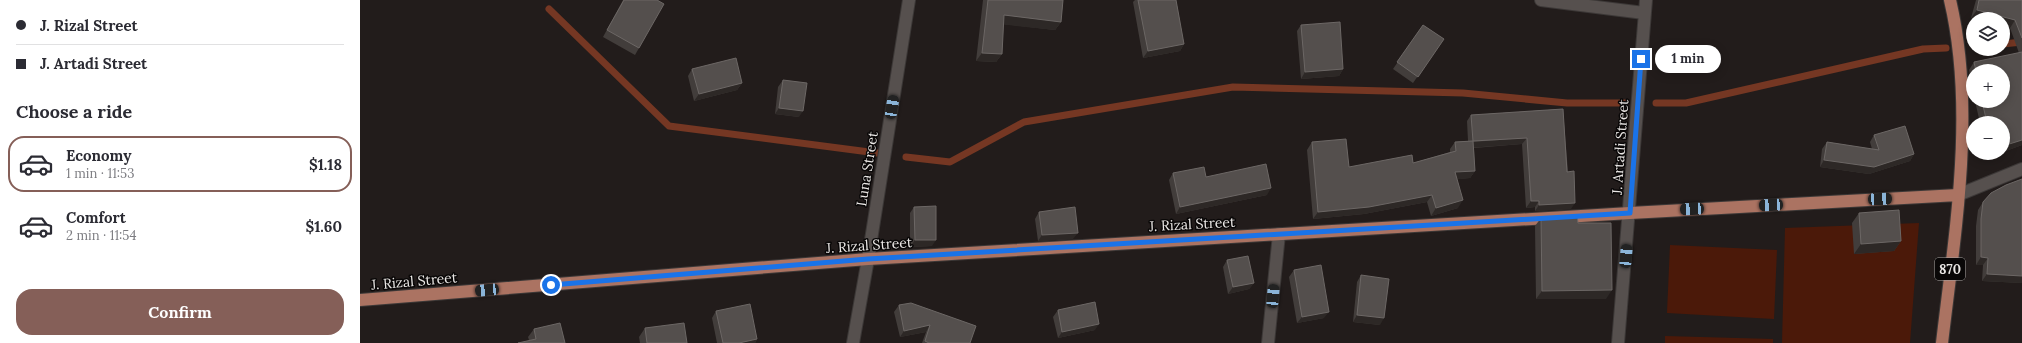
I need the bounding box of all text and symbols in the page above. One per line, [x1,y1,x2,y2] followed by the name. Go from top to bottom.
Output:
[1966,12,2010,160] map controls
[1966,12,2010,56] button: layers
[40,16,138,35] text: J. Rizal Street
[1655,45,1721,73] callout: 1 min
[1632,50,1650,68] route end
[1671,50,1705,67] text: 1 min
[40,54,147,73] text: J. Artadi Street
[1966,64,2010,108] button: +
[884,94,900,120] car
[1608,98,1632,196] street label: J. Artadi Street
[16,100,132,123] text: Choose a ride
[1966,116,2010,160] button: −
[852,130,882,208] street label: Luna Street
[18,146,54,182] icon: car
[66,146,131,165] text: Economy
[309,155,342,174] text: $1.18
[66,165,134,182] text: 1 min · 11:53
[1868,192,1892,206] car
[1759,198,1783,212] car
[1680,202,1704,216] car
[18,208,54,244] icon: car
[66,208,126,227] text: Comfort
[1147,213,1236,235] street label: J. Rizal Street
[305,217,342,236] text: $1.60
[66,227,137,244] text: 2 min · 11:54
[824,233,913,257] street label: J. Rizal Street
[1619,244,1633,268] car
[1935,258,1965,280] road number: 870
[369,268,458,294] street label: J. Rizal Street
[542,276,560,294] route start
[475,283,499,297] car
[1266,284,1280,308] car
[16,289,344,335] button: Confirm

